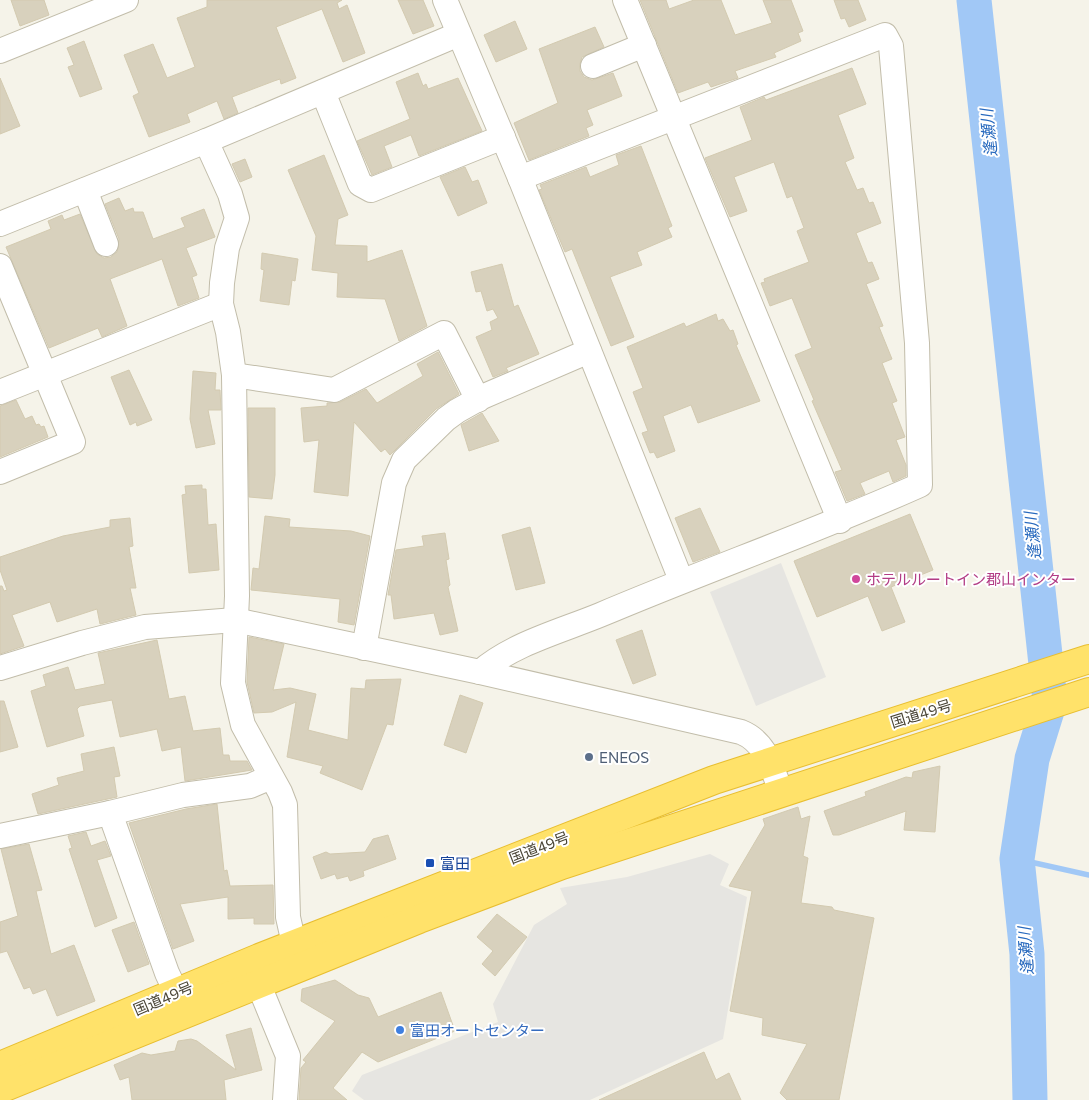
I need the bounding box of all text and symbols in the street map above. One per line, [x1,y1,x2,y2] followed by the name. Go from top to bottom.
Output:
[976,106,1000,158] water label: 逢瀬川
[1020,509,1044,561] water label: 逢瀬川
[866,570,1076,588] place label: ホテルルートイン郡山インター
[850,573,862,585] marker: ホテルルートイン郡山インター
[888,695,954,731] street label: 国道49号
[599,748,649,766] place label: ENEOS
[583,751,595,763] marker: ENEOS
[506,827,572,867] street label: 国道49号
[440,854,470,872] place label: 富田
[424,857,436,869] marker: 富田
[1014,924,1036,976] water label: 逢瀬川
[130,977,196,1019] street label: 国道49号
[410,1021,545,1039] place label: 富田オートセンター
[394,1024,406,1036] marker: 富田オートセンター

